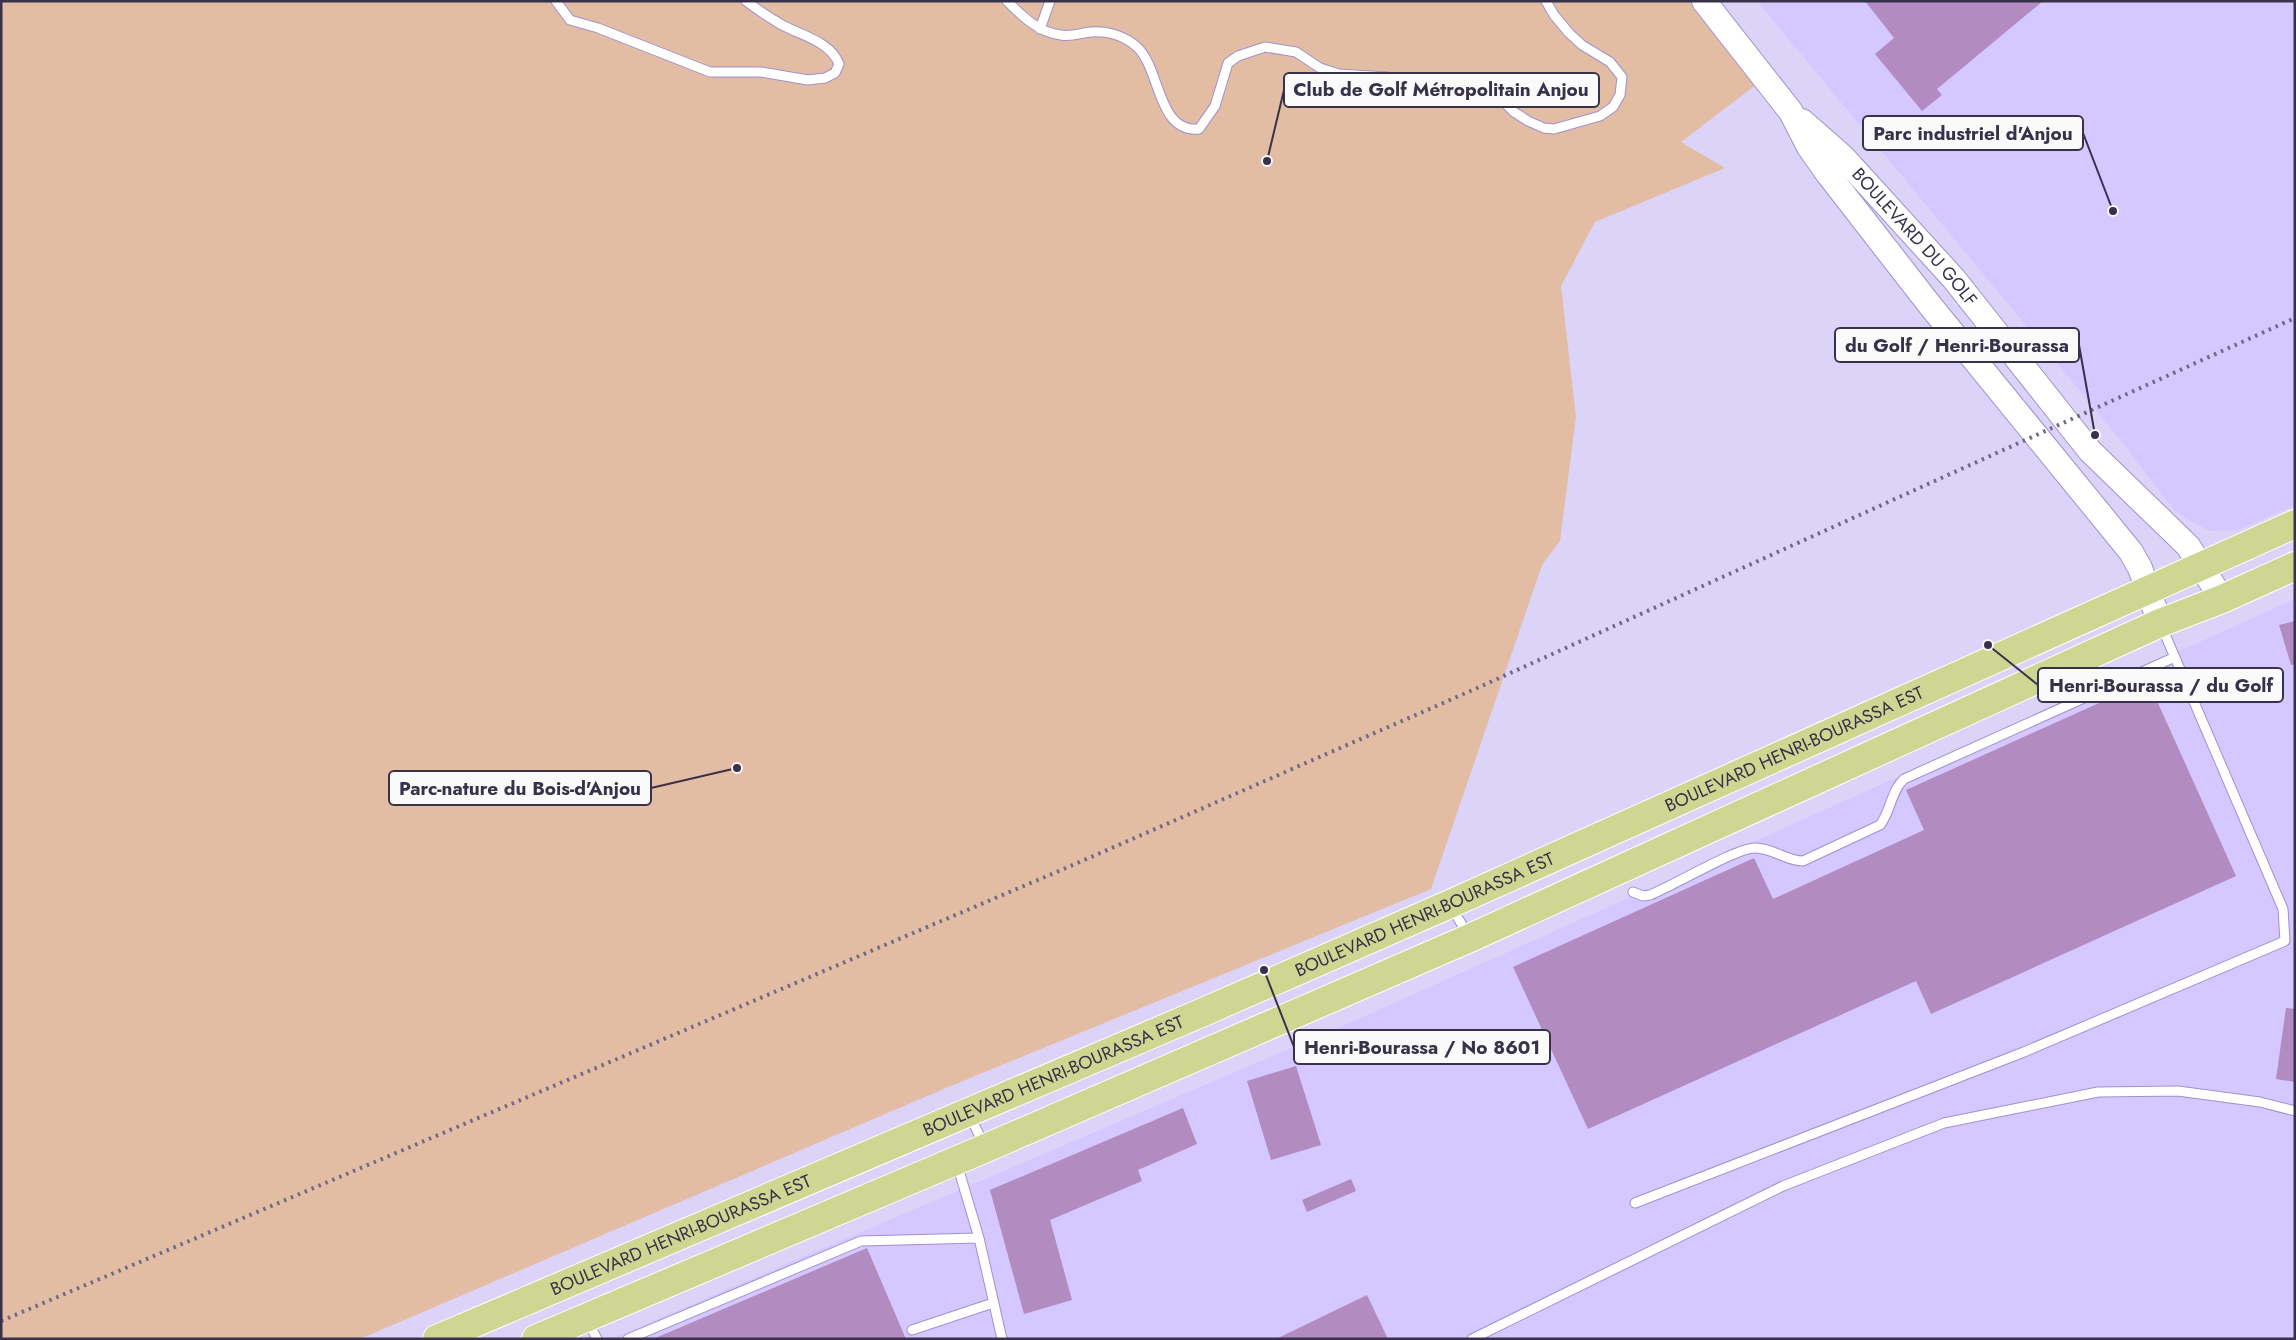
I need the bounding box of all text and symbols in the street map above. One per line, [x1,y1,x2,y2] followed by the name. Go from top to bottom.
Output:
[1284,73,1599,107] callout: Club de Golf Métropolitain Anjou
[1293,76,1589,103] text: Club de Golf Métropolitain Anjou
[1863,116,2083,150] callout: Parc industriel d'Anjou
[1873,120,2073,147] text: Parc industriel d'Anjou
[1846,162,1984,312] street label: BOULEVARD DU GOLF
[1835,328,2079,362] callout: du Golf / Henri-Bourassa
[1845,332,2069,359] text: du Golf / Henri-Bourassa
[2038,668,2283,702] callout: Henri-Bourassa / du Golf
[2049,672,2274,699] text: Henri-Bourassa / du Golf
[1661,679,1928,819] street label: BOULEVARD HENRI-BOURASSA EST
[389,771,651,805] callout: Parc-nature du Bois-d'Anjou
[399,775,641,802] text: Parc-nature du Bois-d'Anjou
[1291,846,1559,983] street label: BOULEVARD HENRI-BOURASSA EST
[919,1009,1188,1143] street label: BOULEVARD HENRI-BOURASSA EST
[1294,1030,1550,1064] callout: Henri-Bourassa / No 8601
[1304,1034,1540,1061] text: Henri-Bourassa / No 8601
[546,1168,816,1302] street label: BOULEVARD HENRI-BOURASSA EST

